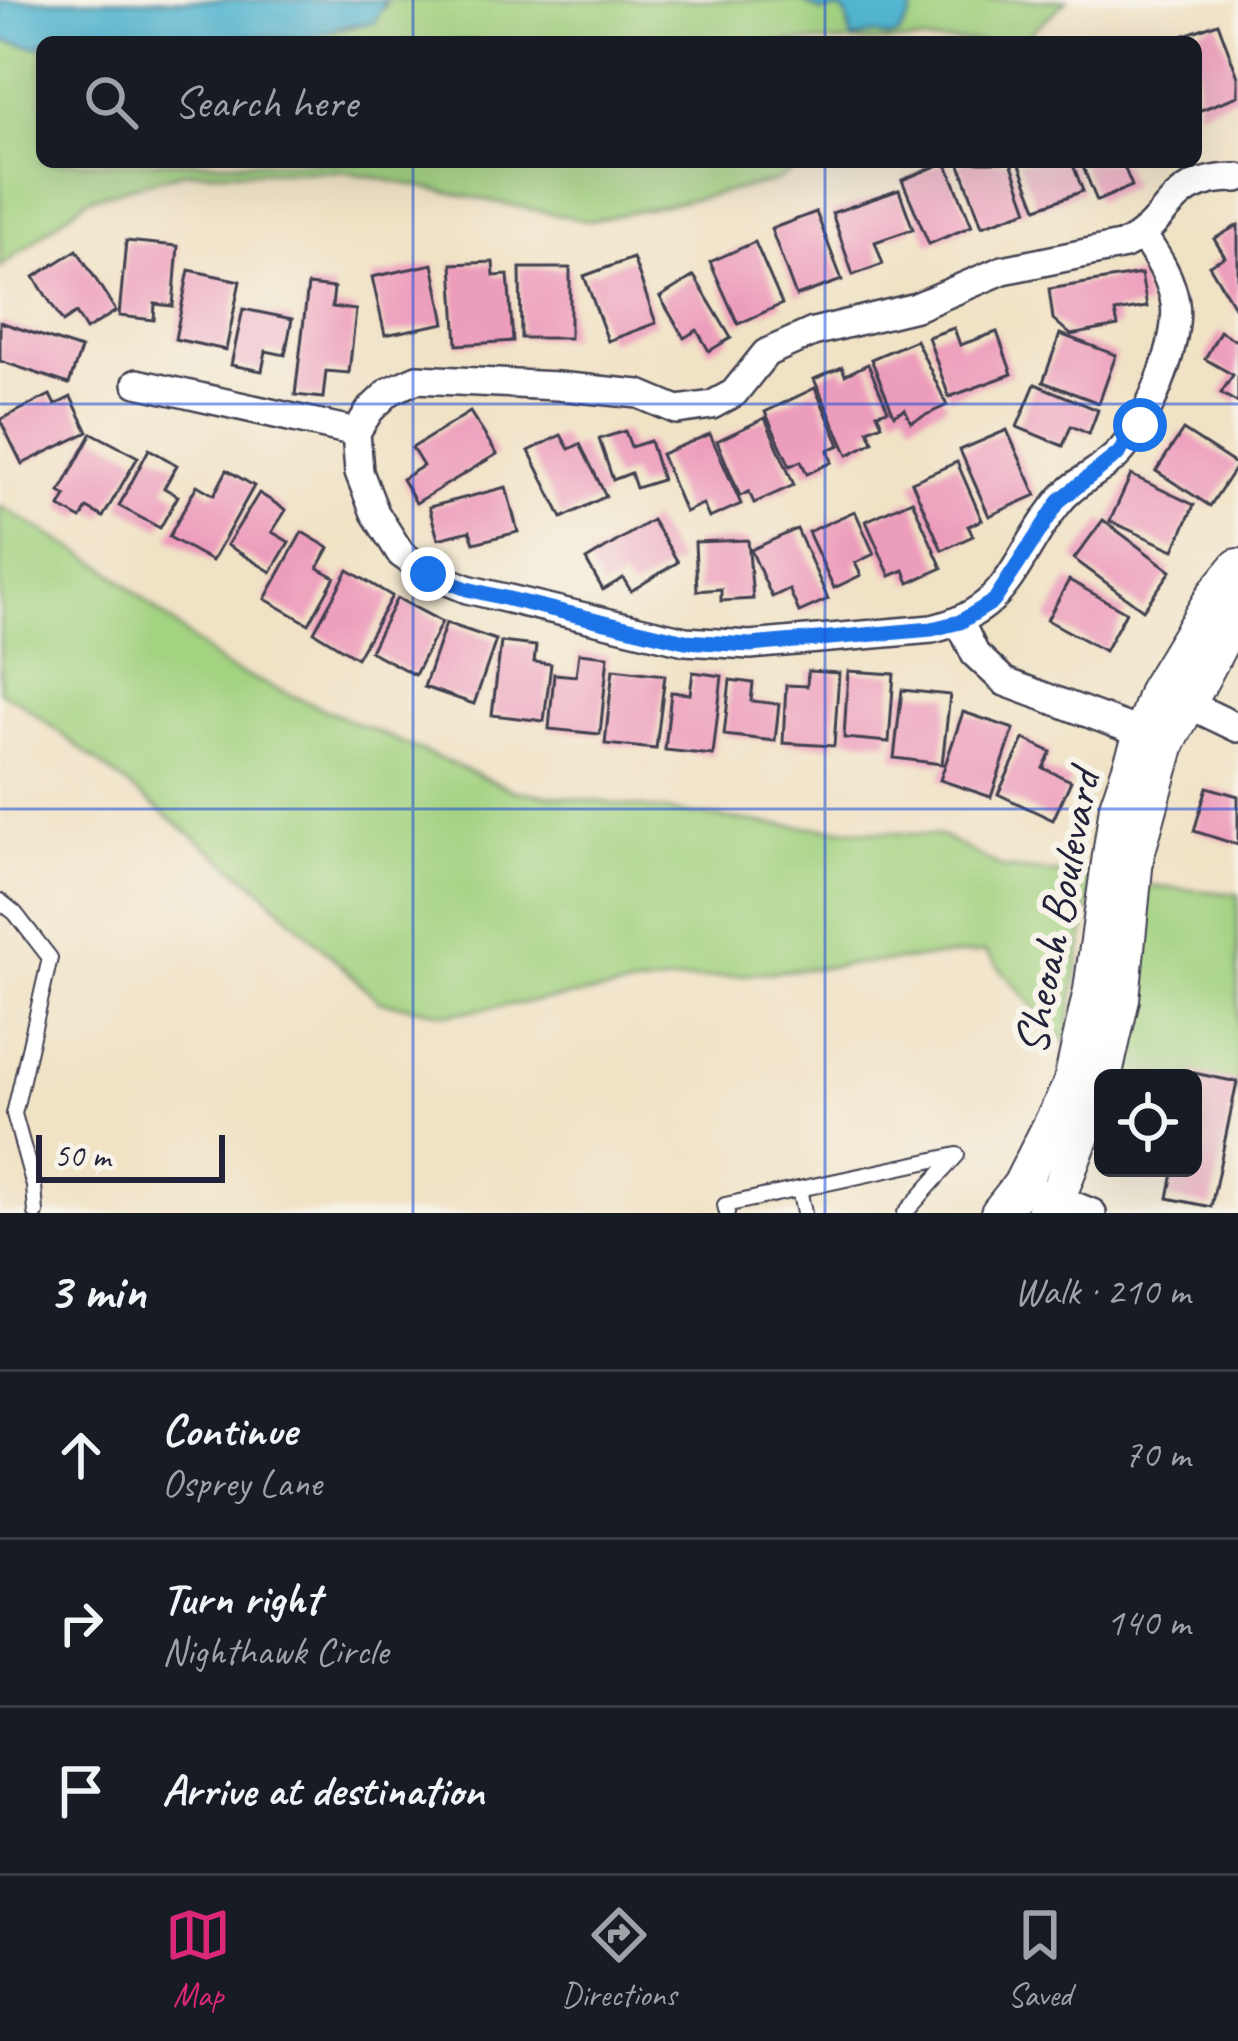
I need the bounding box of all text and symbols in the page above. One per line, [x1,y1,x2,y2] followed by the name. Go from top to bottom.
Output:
[36,36,1202,168] search box
[78,69,144,135] icon: search
[174,74,357,131] text: Search here
[1113,398,1167,452] route start
[401,547,455,601] route end
[1000,759,1115,1059] street label: Sheoah Boulevard
[1094,1069,1202,1177] map controls
[1094,1069,1202,1177] button: locate
[36,1129,225,1182] scale bar
[54,1135,110,1177] text: 50 m
[48,1259,146,1323] text: 3 min
[1014,1267,1190,1316] text: Walk · 210 m
[162,1402,296,1459] text: Continue
[48,1422,114,1488] icon: ahead
[1124,1430,1190,1479] text: 70 m
[162,1459,322,1508] text: Osprey Lane
[162,1570,320,1627] text: Turn right
[48,1590,114,1656] icon: right
[1106,1598,1190,1647] text: 140 m
[162,1627,388,1676] text: Nighthawk Circle
[48,1758,114,1824] icon: arrive
[162,1762,484,1819] text: Arrive at destination
[165,1902,231,2016] tab: Map
[562,1902,676,2016] tab: Directions
[1007,1902,1073,2016] tab: Saved

